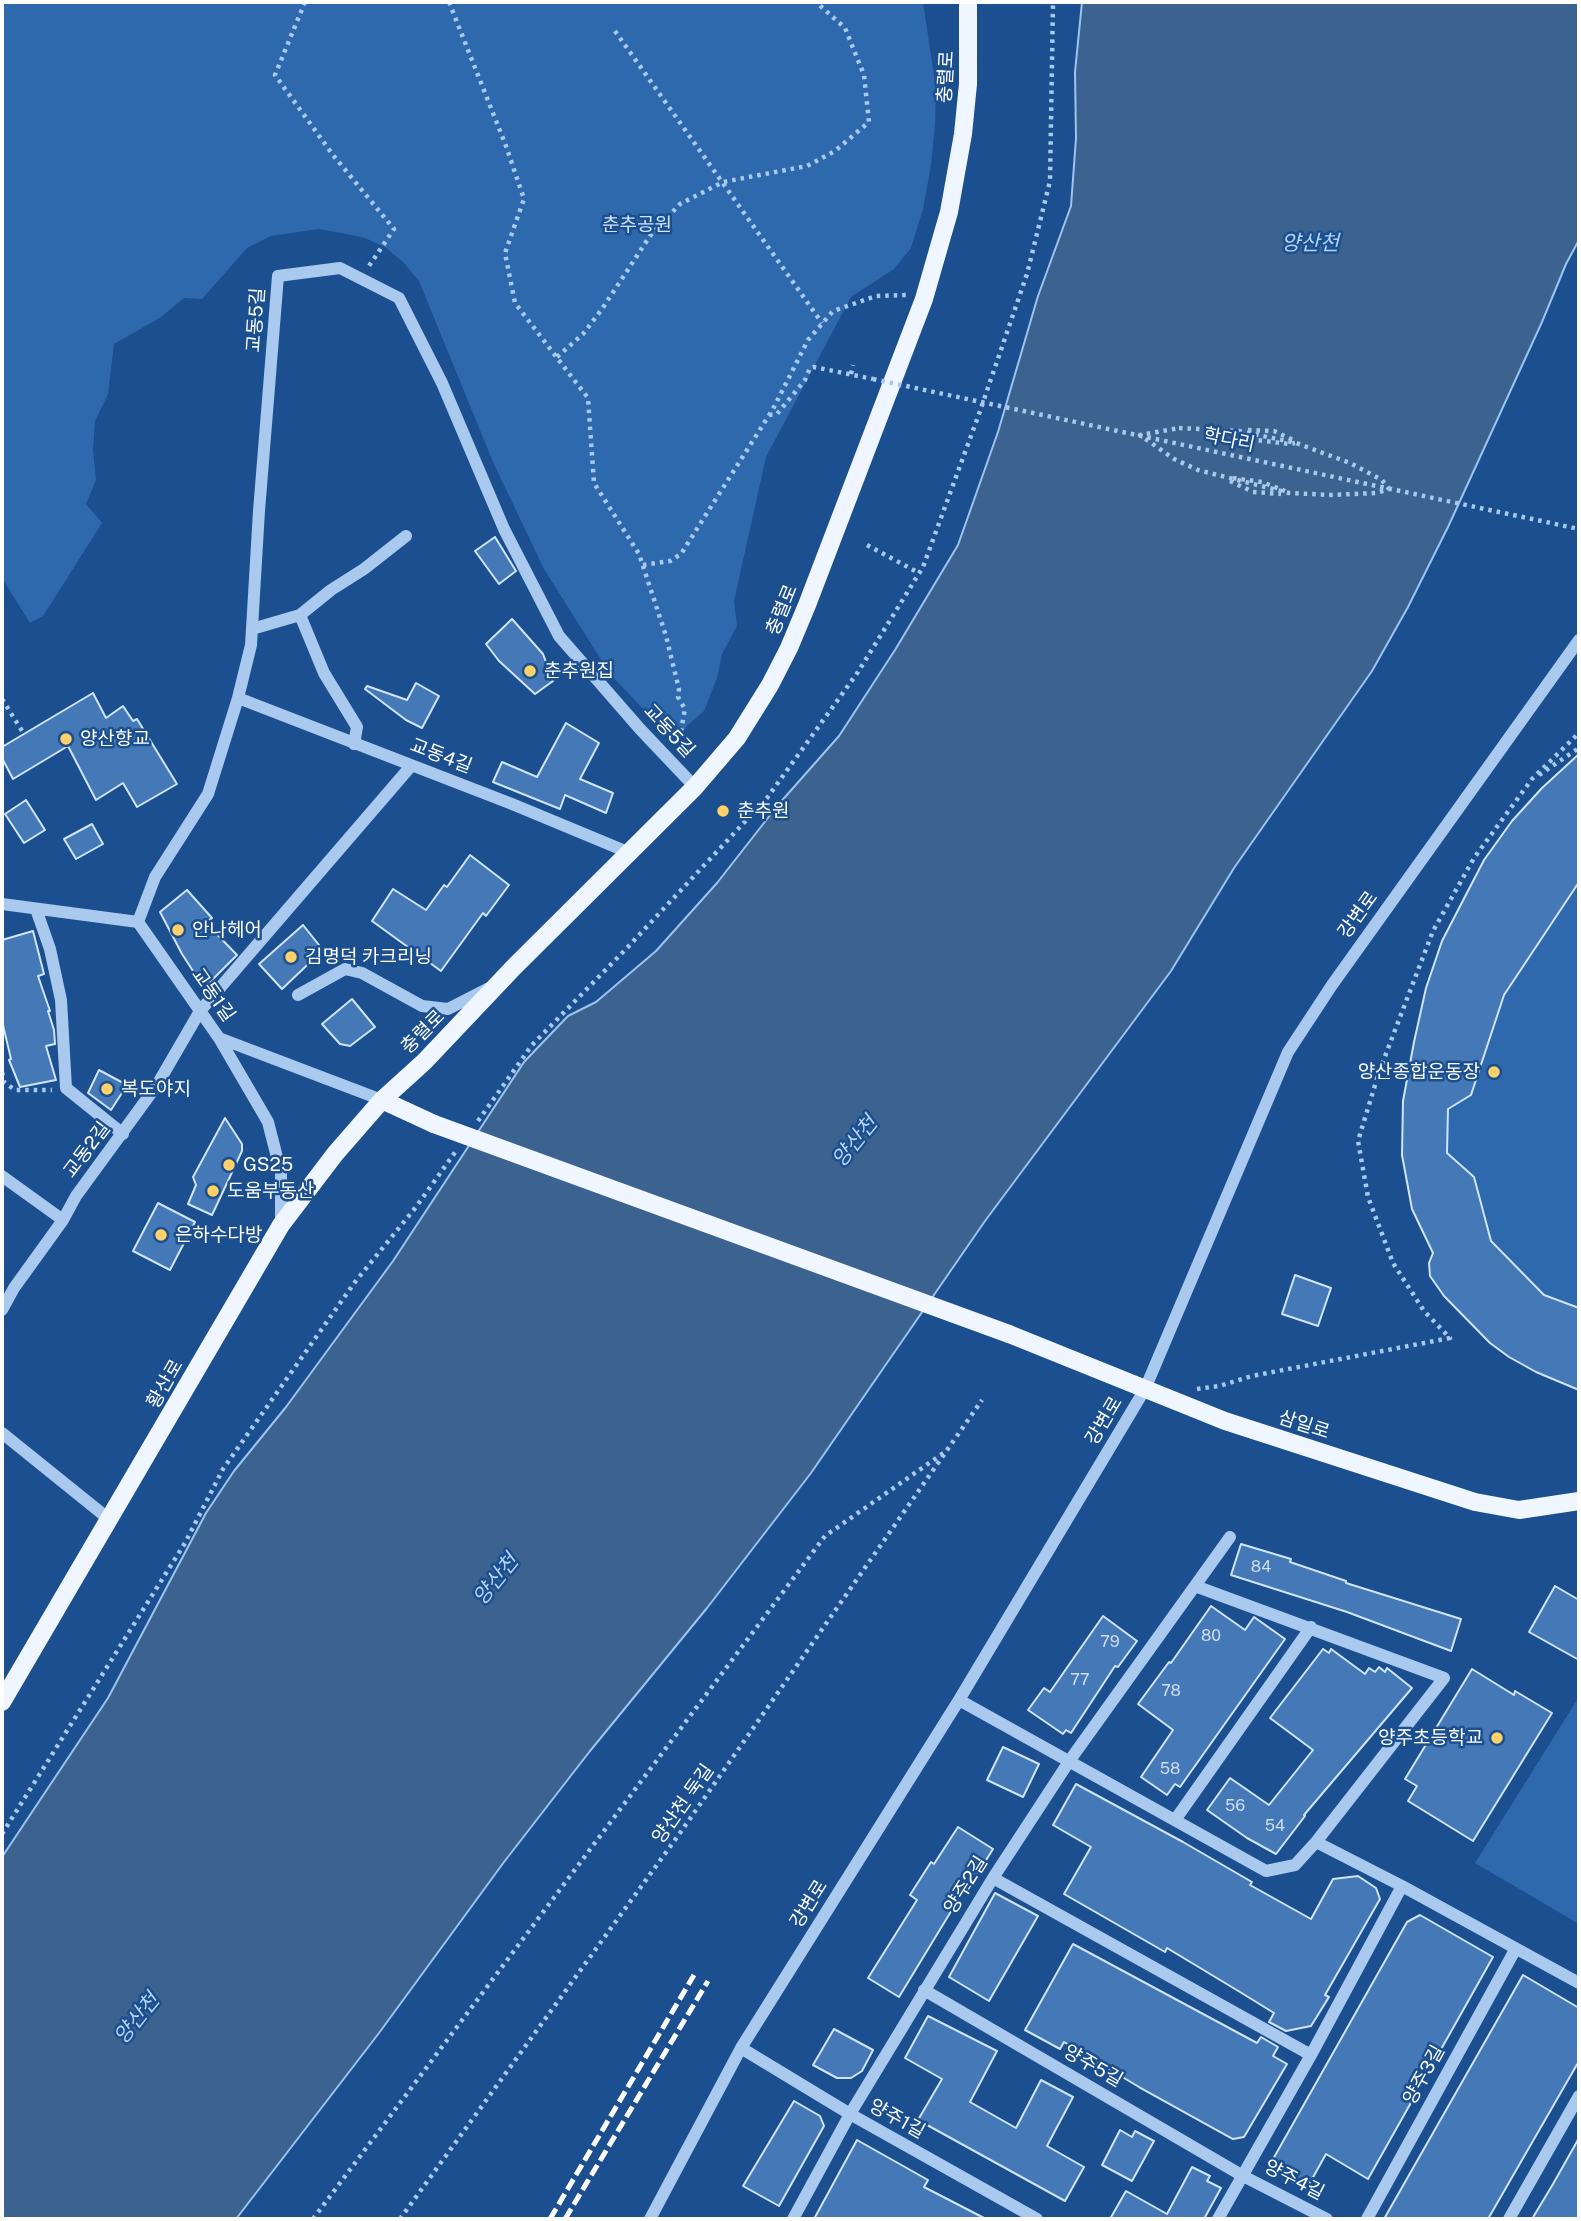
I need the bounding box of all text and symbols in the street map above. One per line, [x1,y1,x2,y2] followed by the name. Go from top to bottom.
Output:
[933,50,959,104] street label: 충렬로
[602,214,672,236] park label: 춘추공원
[1281,231,1339,257] water label: 양산천
[242,287,270,353] street label: 교동5길
[1201,423,1257,457] street label: 학다리
[762,581,802,639] street label: 충렬로
[544,660,614,682] place label: 춘추원집
[522,663,538,679] marker: 춘추원집
[639,700,699,762] street label: 교동5길
[80,728,150,750] place label: 양산향교
[58,731,74,747] marker: 양산향교
[407,734,475,778] street label: 교동4길
[737,800,789,822] place label: 춘추원
[715,803,731,819] marker: 춘추원
[1333,887,1383,943] street label: 강변로
[192,919,262,941] place label: 안나헤어
[170,922,186,938] marker: 안나헤어
[305,946,432,968] place label: 김명덕 카크리닝
[283,949,299,965] marker: 김명덕 카크리닝
[186,964,240,1026] street label: 교동1길
[396,1005,450,1059] street label: 충렬로
[1358,1061,1480,1083] place label: 양산종합운동장
[1486,1064,1502,1080] marker: 양산종합운동장
[121,1078,191,1100] place label: 복도야지
[99,1081,115,1097] marker: 복도야지
[827,1112,883,1172] water label: 양산천
[59,1118,115,1182] street label: 교동2길
[243,1154,293,1176] place label: GS25
[221,1157,237,1173] marker: GS25
[227,1180,314,1202] place label: 도움부동산
[205,1183,221,1199] marker: 도움부동산
[175,1224,262,1246] place label: 은하수다방
[153,1227,169,1243] marker: 은하수다방
[142,1356,188,1412] street label: 황산로
[1081,1393,1127,1449] street label: 강변로
[1276,1406,1332,1444] street label: 삼일로
[468,1550,524,1610] water label: 양산천
[1251,1557,1271,1577] house number: 84
[1201,1626,1221,1646] house number: 80
[1100,1632,1120,1652] house number: 79
[1070,1670,1090,1690] house number: 77
[1161,1681,1181,1701] house number: 78
[1378,1727,1483,1749] place label: 양주초등학교
[1489,1730,1505,1746] marker: 양주초등학교
[1160,1759,1180,1779] house number: 58
[647,1760,719,1848] street label: 양산천 둑길
[1225,1796,1245,1816] house number: 56
[1265,1816,1285,1836] house number: 54
[939,1852,993,1918] street label: 양주2길
[785,1876,833,1932] street label: 강변로
[109,1989,165,2049] water label: 양산천
[1059,2040,1127,2092] street label: 양주5길
[1398,2041,1450,2109] street label: 양주3길
[865,2094,929,2144] street label: 양주1길
[1260,2155,1328,2205] street label: 양주4길

